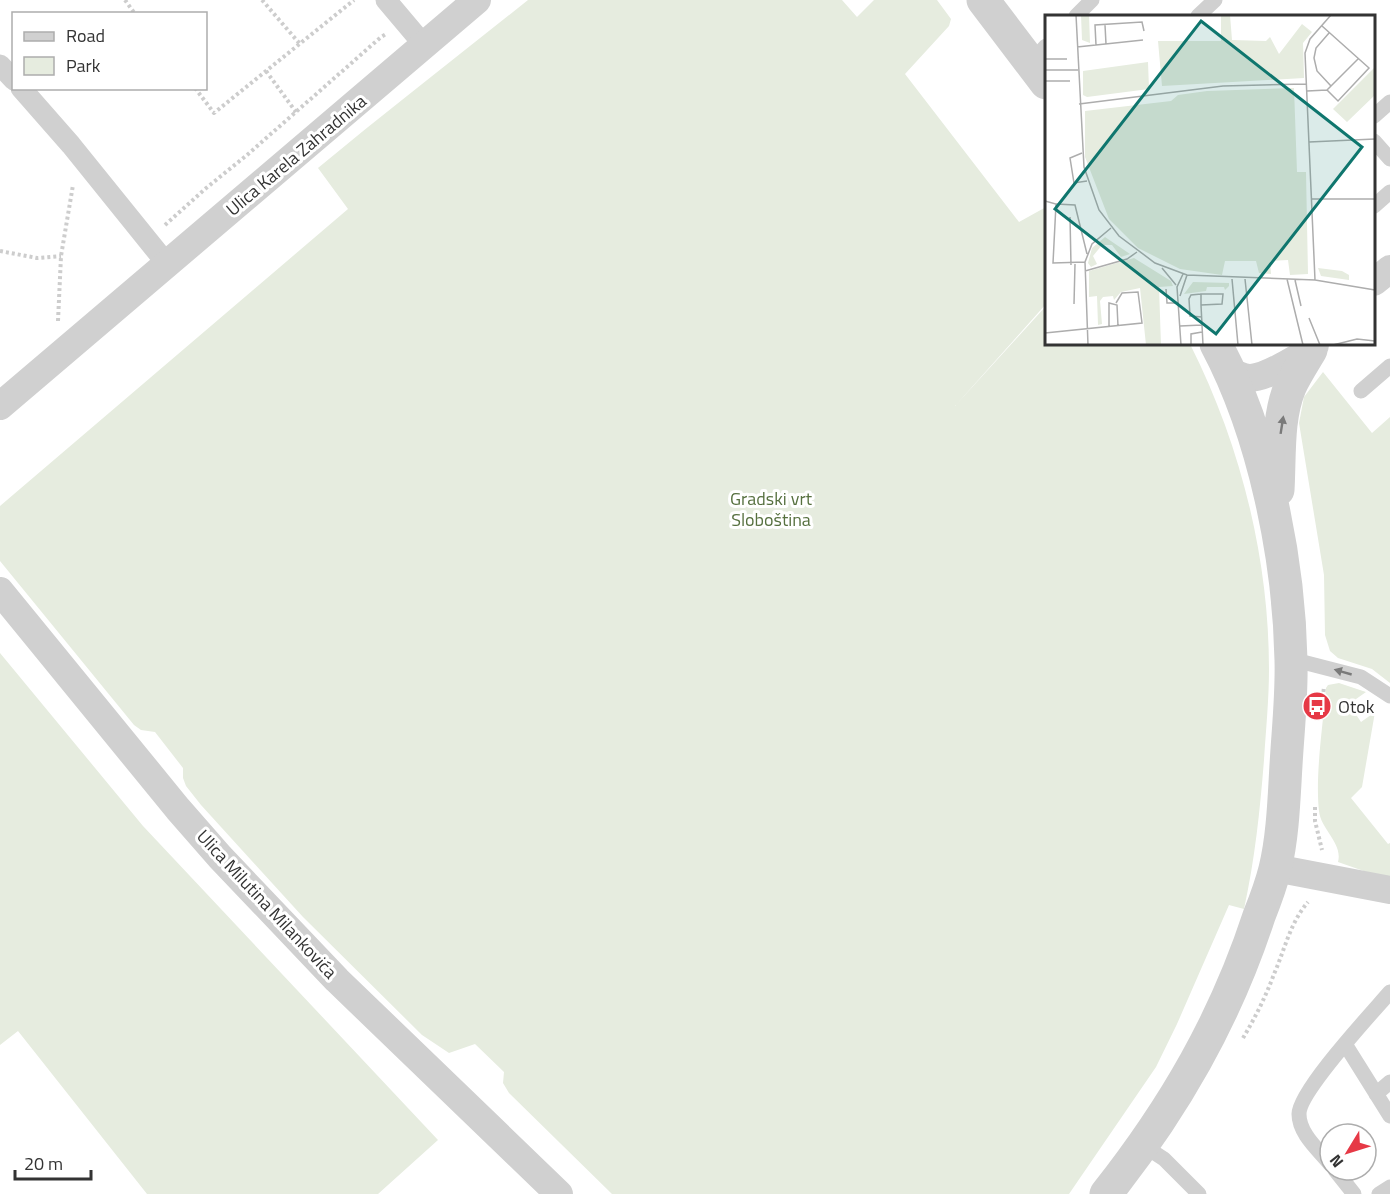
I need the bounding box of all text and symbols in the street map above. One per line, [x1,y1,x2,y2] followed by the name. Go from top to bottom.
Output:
[12,12,207,90] legend
[1045,15,1375,345] inset map
[66,22,105,49] text: Road
[66,52,101,79] text: Park
[220,88,372,222] street label: Ulica Karela Zahradnika
[1278,415,1287,434] one-way arrow
[730,485,813,533] park label: Gradski vrt Sloboština
[1334,667,1352,676] one-way arrow
[1301,690,1333,722] bus stop icon: Otok
[1338,693,1375,720] place label: Otok
[191,823,343,985] street label: Ulica Milutina Milankovića
[1318,1122,1378,1182] north arrow
[15,1143,92,1181] scale bar
[1323,1149,1349,1173] text: N
[24,1150,63,1177] text: 20 m

